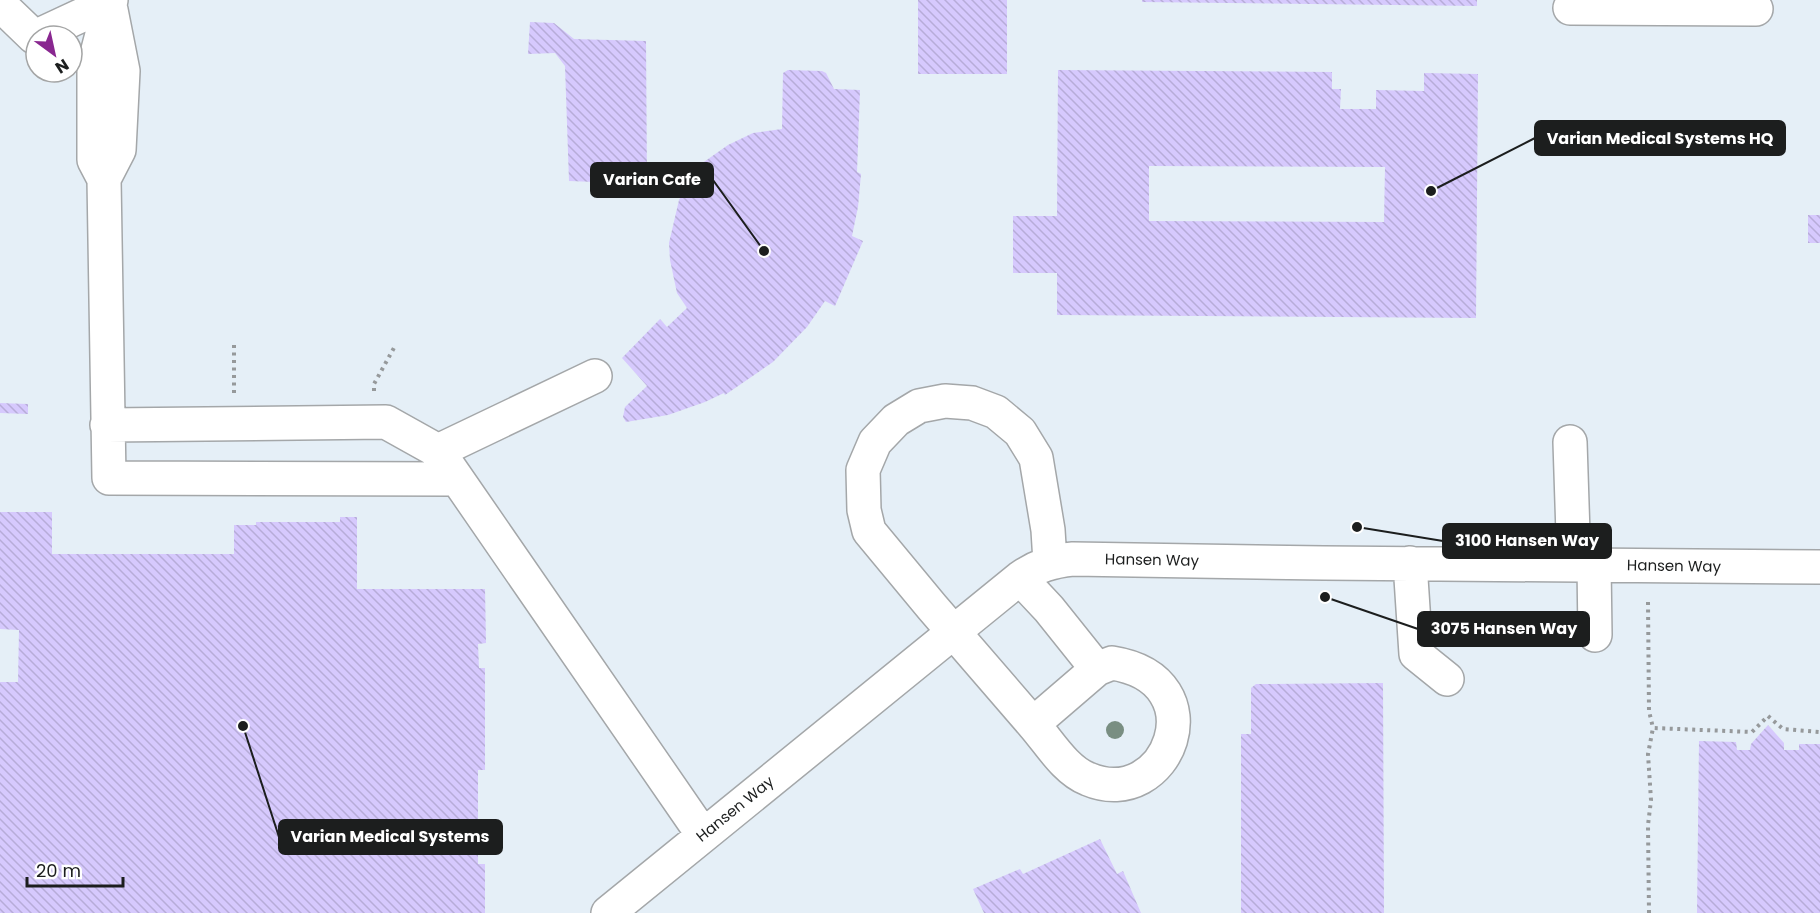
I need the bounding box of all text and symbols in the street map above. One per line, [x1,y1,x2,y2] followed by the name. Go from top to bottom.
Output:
[24,24,84,84] north arrow
[51,53,73,79] text: N
[1535,121,1785,155] callout: Varian Medical Systems HQ
[1547,127,1774,150] text: Varian Medical Systems HQ
[591,163,713,197] callout: Varian Cafe
[603,168,701,191] text: Varian Cafe
[1443,524,1611,558] callout: 3100 Hansen Way
[1455,529,1600,552] text: 3100 Hansen Way
[1105,548,1200,571] street label: Hansen Way
[1627,554,1722,577] street label: Hansen Way
[1418,612,1589,646] callout: 3075 Hansen Way
[1431,617,1578,640] text: 3075 Hansen Way
[692,771,778,846] street label: Hansen Way
[279,820,502,854] callout: Varian Medical Systems
[290,825,490,848] text: Varian Medical Systems
[27,850,123,888] scale bar
[36,858,81,883] text: 20 m

